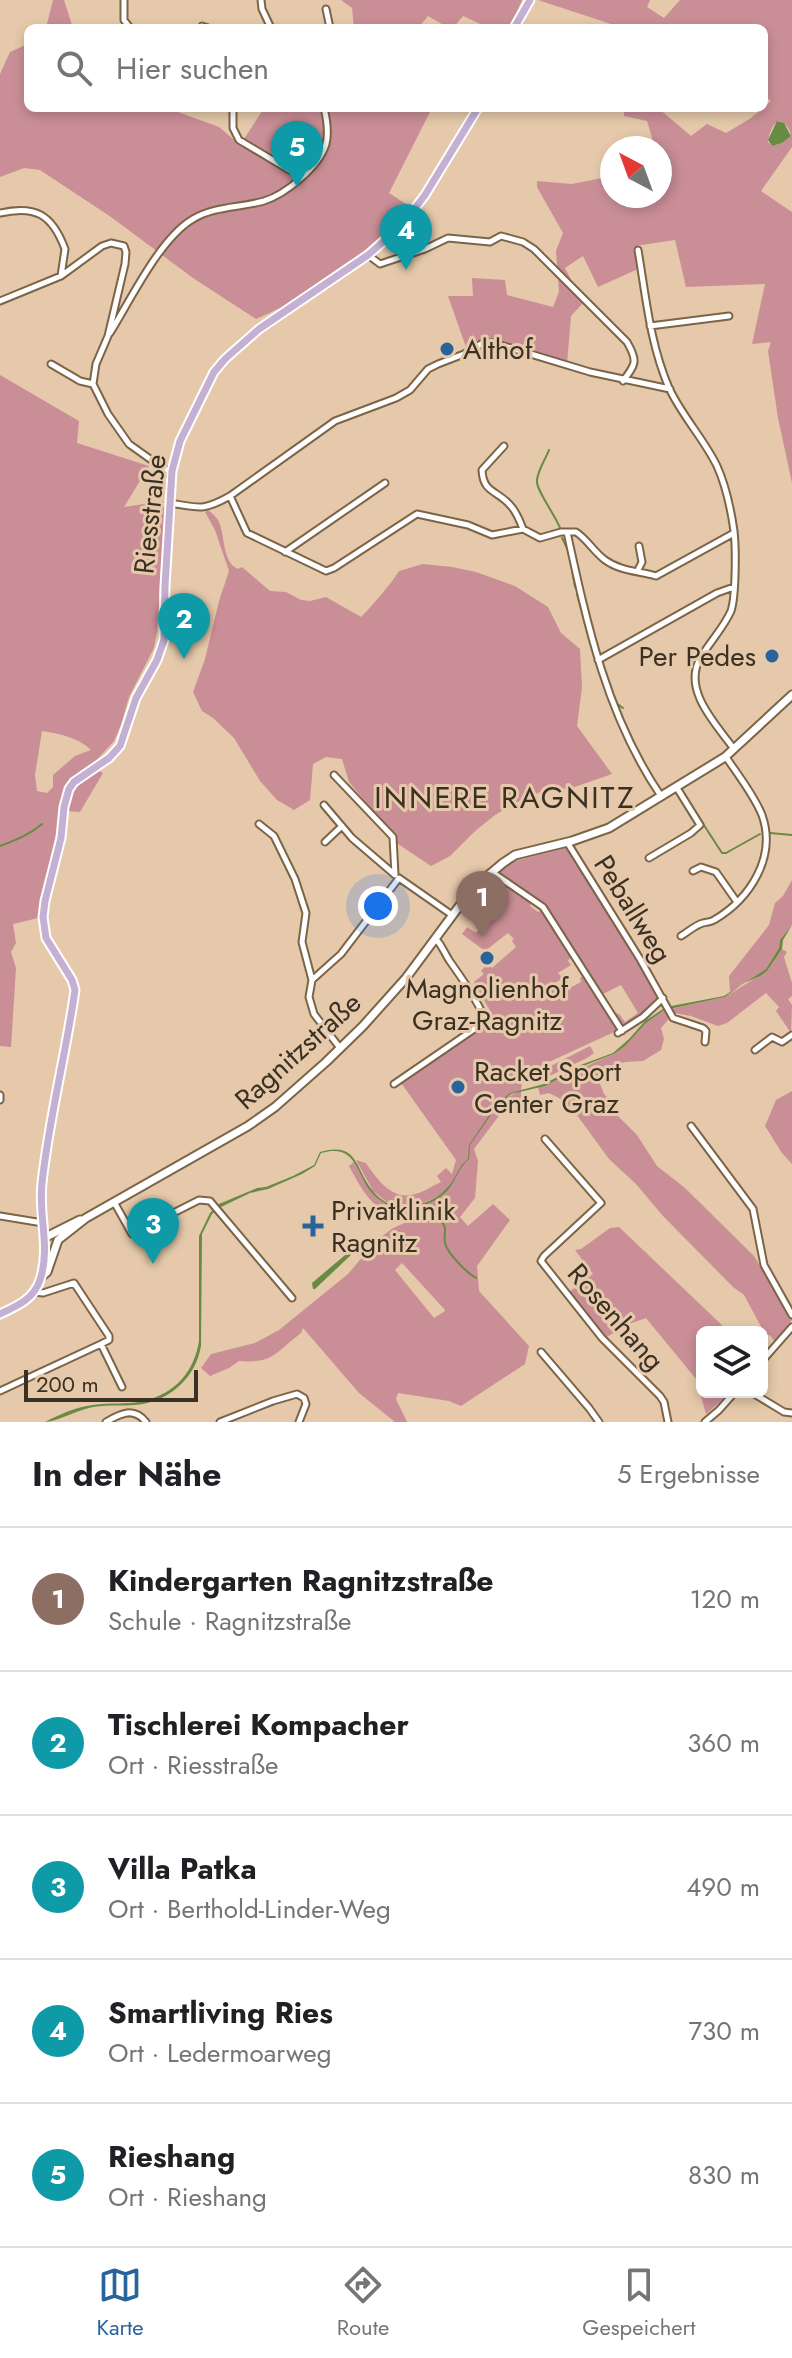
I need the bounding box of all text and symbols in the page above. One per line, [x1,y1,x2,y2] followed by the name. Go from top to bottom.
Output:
[24,24,768,112] search box
[52,46,96,90] icon: search
[116,47,269,90] text: Hier suchen
[271,121,323,187] pin: 5
[600,136,672,208] north arrow
[380,204,432,270] pin: 4
[463,329,534,370] place label: Althof
[438,340,456,358] marker: Althof
[123,452,177,576] street label: Riesstraße
[158,593,210,659] pin: 2
[638,636,756,677] place label: Per Pedes
[763,647,781,665] marker: Per Pedes
[374,776,636,819] district label: INNERE RAGNITZ
[584,847,682,971] street label: Peballweg
[456,871,508,937] pin: 1
[358,886,398,926] your location
[478,949,496,967] marker: Magnolienhof Graz-Ragnitz
[406,968,569,1041] place label: Magnolienhof Graz-Ragnitz
[226,983,370,1119] street label: Ragnitzstraße
[474,1051,621,1124] place label: Racket Sport Center Graz
[449,1078,467,1096] marker: Racket Sport Center Graz
[331,1190,456,1263] place label: Privatklinik Ragnitz
[127,1198,179,1264] pin: 3
[302,1215,324,1237] marker: Privatklinik Ragnitz
[558,1254,674,1380] street label: Rosenhang
[696,1326,768,1398] map controls
[696,1326,768,1398] button: layers
[24,1366,198,1402] scale bar
[36,1368,99,1400] text: 200 m
[32,1450,222,1499] text: In der Nähe
[617,1455,760,1493] text: 5 Ergebnisse
[108,1559,493,1602] text: Kindergarten Ragnitzstraße
[51,1580,65,1618] text: 1
[690,1580,760,1618] text: 120 m
[108,1602,351,1640] text: Schule · Ragnitzstraße
[108,1703,409,1746] text: Tischlerei Kompacher
[49,1724,67,1762] text: 2
[687,1724,760,1762] text: 360 m
[108,1746,279,1784] text: Ort · Riesstraße
[108,1847,257,1890] text: Villa Patka
[50,1868,66,1906] text: 3
[686,1868,760,1906] text: 490 m
[108,1890,391,1928] text: Ort · Berthold-Linder-Weg
[108,1991,333,2034] text: Smartliving Ries
[49,2012,67,2050] text: 4
[688,2012,760,2050] text: 730 m
[108,2034,332,2072] text: Ort · Ledermoarweg
[108,2135,235,2178] text: Rieshang
[50,2156,66,2194] text: 5
[688,2156,760,2194] text: 830 m
[108,2178,267,2216] text: Ort · Rieshang
[97,2263,144,2343] tab: Karte
[337,2263,389,2343] tab: Route
[582,2263,695,2343] tab: Gespeichert

